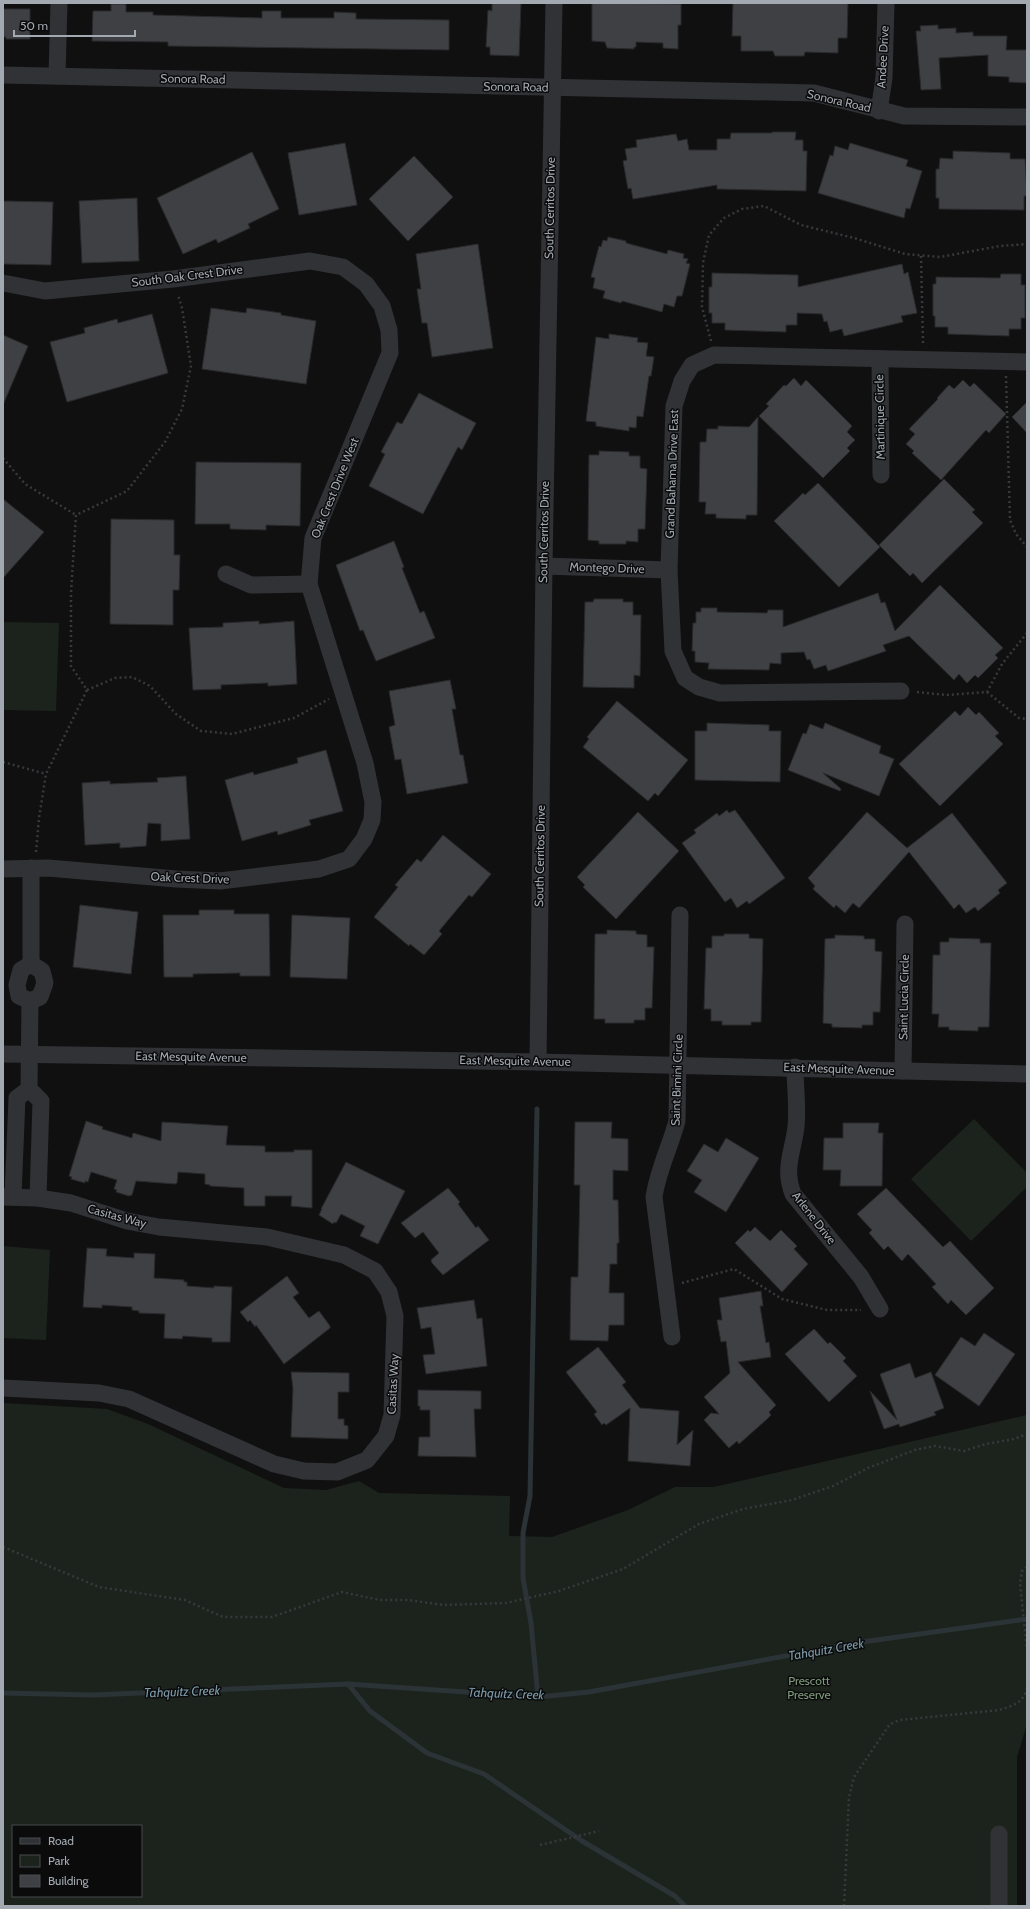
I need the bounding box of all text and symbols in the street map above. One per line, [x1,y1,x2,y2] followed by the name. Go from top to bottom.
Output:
[14,12,135,38] scale bar
[20,18,48,33] text: 50 m
[873,25,892,89] street label: Andee Drive
[160,70,226,87] street label: Sonora Road
[483,78,549,95] street label: Sonora Road
[806,86,873,115] street label: Sonora Road
[541,157,558,259] street label: South Cerritos Drive
[131,261,243,290] street label: South Oak Crest Drive
[871,374,888,460] street label: Martinique Circle
[662,409,681,539] street label: Grand Bahama Drive East
[307,435,362,540] street label: Oak Crest Drive West
[535,481,552,583] street label: South Cerritos Drive
[569,559,645,576] street label: Montego Drive
[531,805,548,907] street label: South Cerritos Drive
[150,869,230,886] street label: Oak Crest Drive
[895,954,912,1040] street label: Saint Lucia Circle
[667,1034,686,1126] street label: Saint Bimini Circle
[135,1048,247,1065] street label: East Mesquite Avenue
[459,1052,571,1069] street label: East Mesquite Avenue
[783,1059,895,1078] street label: East Mesquite Avenue
[789,1188,840,1247] street label: Arlene Drive
[86,1200,148,1231] street label: Casitas Way
[383,1353,402,1415] street label: Casitas Way
[787,1634,865,1663] water label: Tahquitz Creek
[787,1673,831,1702] park label: Prescott Preserve
[144,1682,221,1700] water label: Tahquitz Creek
[468,1684,545,1702] water label: Tahquitz Creek
[12,1825,142,1897] legend
[48,1833,74,1848] text: Road
[48,1853,70,1868] text: Park
[48,1873,90,1888] text: Building

